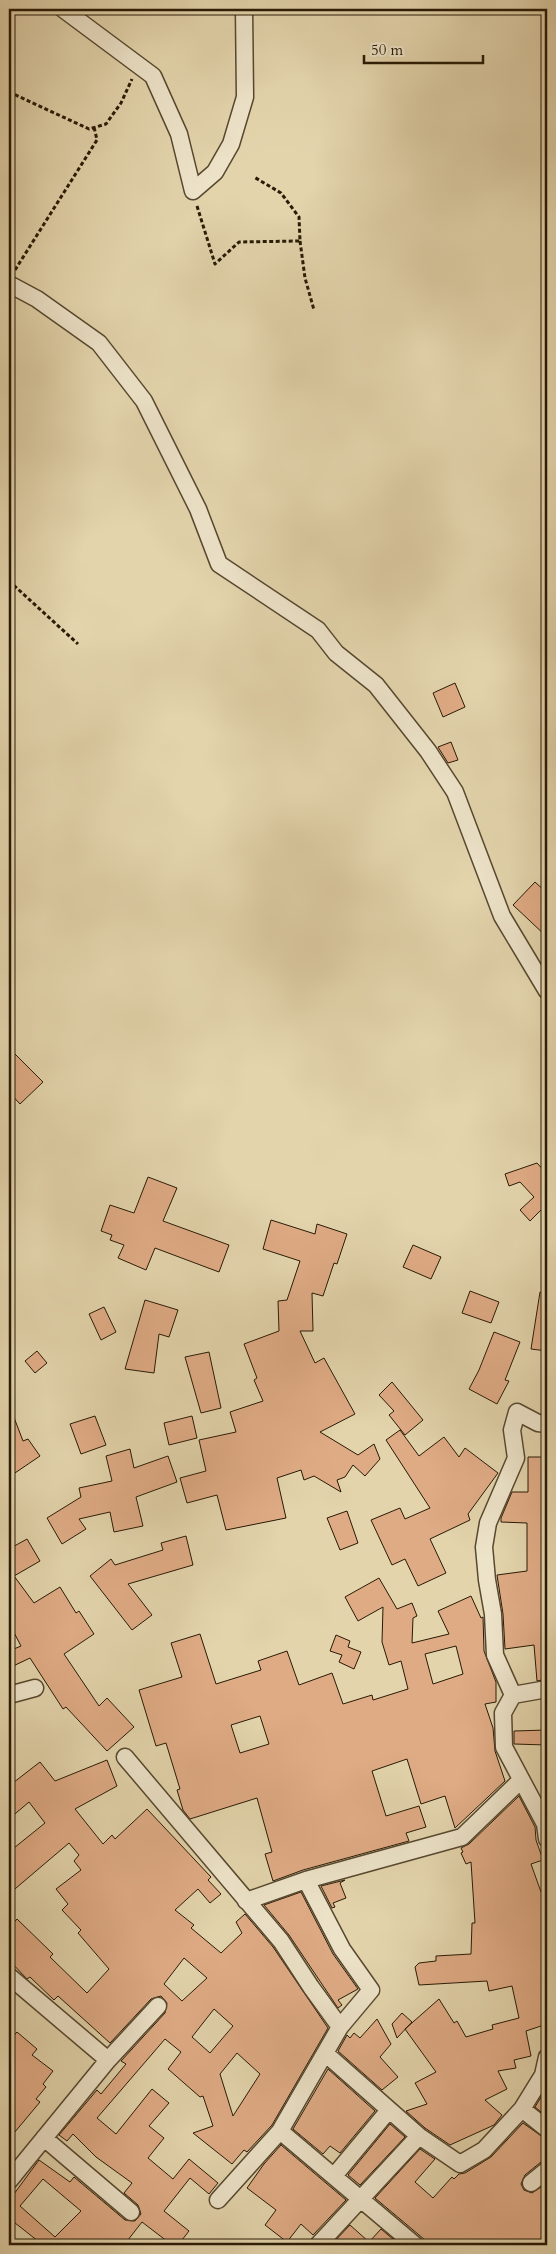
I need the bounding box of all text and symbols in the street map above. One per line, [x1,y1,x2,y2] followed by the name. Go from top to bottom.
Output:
[364,32,482,64] scale bar
[371,40,403,60] text: 50 m

